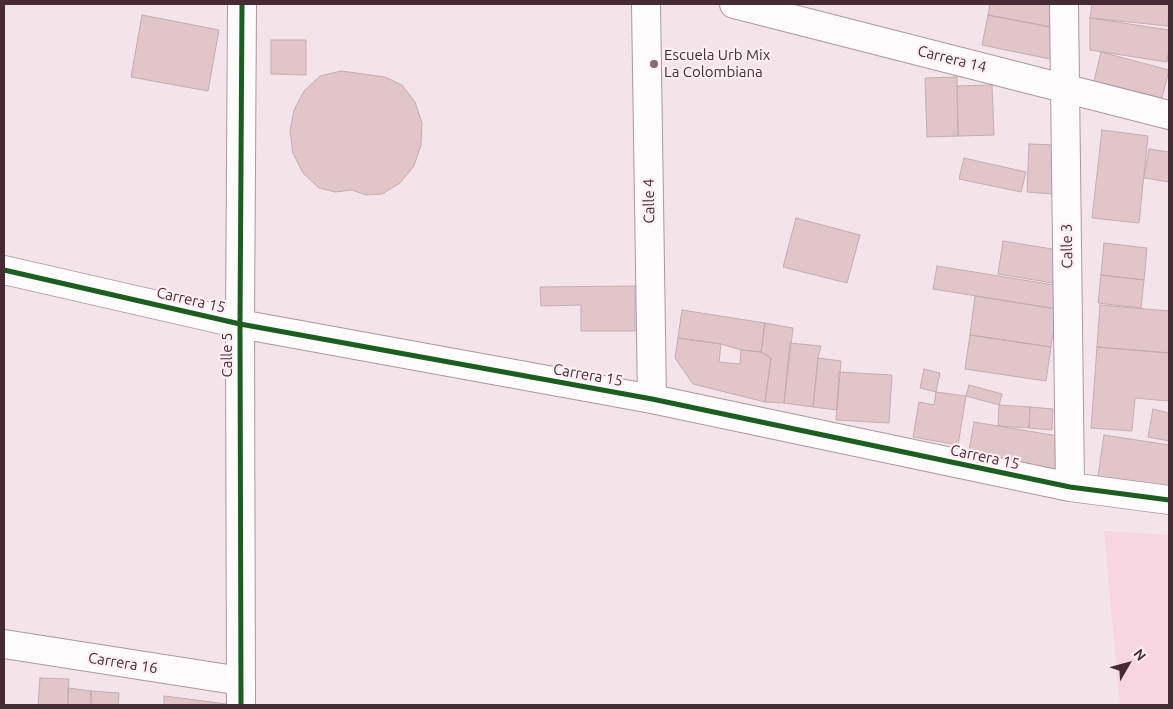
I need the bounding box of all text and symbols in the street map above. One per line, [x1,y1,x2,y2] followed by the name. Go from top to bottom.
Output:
[916,42,988,76] street label: Carrera 14
[664,46,770,81] place label: Escuela Urb Mix La Colombiana
[648,58,660,70] marker: Escuela Urb Mix La Colombiana
[640,178,658,224] street label: Calle 4
[1058,223,1076,269] street label: Calle 3
[155,283,227,317] street label: Carrera 15
[218,333,236,377] street label: Calle 5
[552,360,624,390] street label: Carrera 15
[949,441,1021,473] street label: Carrera 15
[1103,639,1153,689] north arrow
[1130,646,1149,664] text: N
[87,649,159,677] street label: Carrera 16

